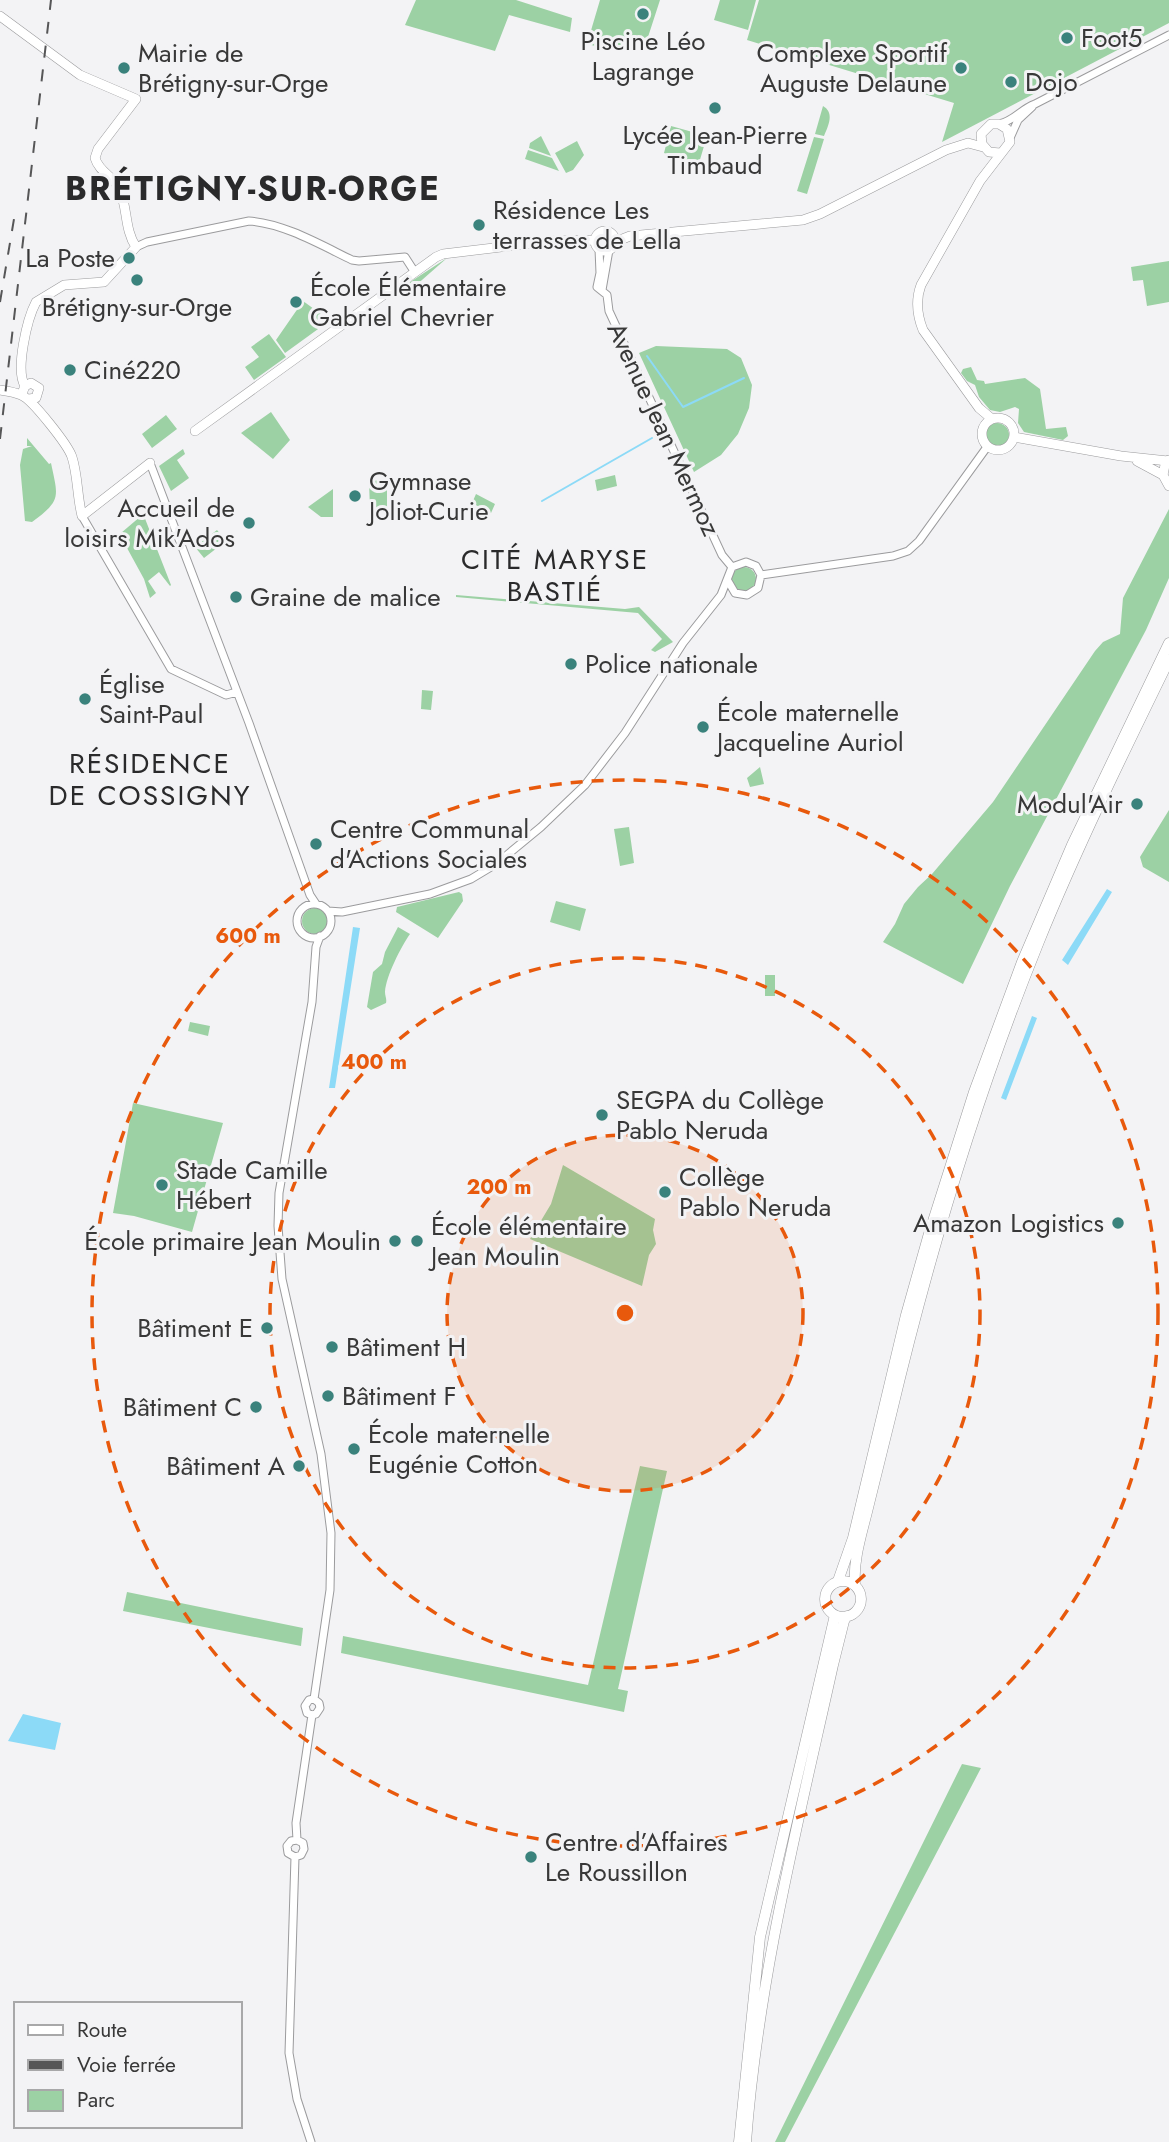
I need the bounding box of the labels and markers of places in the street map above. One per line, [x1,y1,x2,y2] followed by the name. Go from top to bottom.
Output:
[635,6,651,22] marker: Piscine Léo Lagrange
[1081,19,1143,57] place label: Foot5
[581,22,705,90] place label: Piscine Léo Lagrange
[1059,30,1075,46] marker: Foot5
[138,34,328,102] place label: Mairie de Brétigny-sur-Orge
[757,34,948,102] place label: Complexe Sportif Auguste Delaune
[116,60,132,76] marker: Mairie de Brétigny-sur-Orge
[953,60,969,76] marker: Complexe Sportif Auguste Delaune
[1025,63,1078,101] place label: Dojo
[1003,74,1019,90] marker: Dojo
[707,100,723,116] marker: Lycée Jean-Pierre Timbaud
[623,116,807,184] place label: Lycée Jean-Pierre Timbaud
[493,191,681,259] place label: Résidence Les terrasses de Lella
[471,217,487,233] marker: Résidence Les terrasses de Lella
[25,239,115,277] place label: La Poste
[121,250,137,266] marker: La Poste
[310,268,507,336] place label: École Élémentaire Gabriel Chevrier
[129,272,145,288] marker: Brétigny-sur-Orge
[42,288,232,326] place label: Brétigny-sur-Orge
[288,294,304,310] marker: École Élémentaire Gabriel Chevrier
[84,351,181,389] place label: Ciné220
[62,362,78,378] marker: Ciné220
[366,462,489,530] place label: Gymnase Joliot-Curie
[347,488,363,504] marker: Gymnase Joliot-Curie
[64,489,235,557] place label: Accueil de loisirs Mik'Ados
[241,515,257,531] marker: Accueil de loisirs Mik'Ados
[250,578,441,616] place label: Graine de malice
[228,589,244,605] marker: Graine de malice
[585,645,758,683] place label: Police nationale
[563,656,579,672] marker: Police nationale
[99,665,203,733] place label: Église Saint-Paul
[77,691,93,707] marker: Église Saint-Paul
[714,693,904,761] place label: École maternelle Jacqueline Auriol
[695,719,711,735] marker: École maternelle Jacqueline Auriol
[1017,785,1123,823] place label: Modul'Air
[1129,796,1145,812] marker: Modul'Air
[330,810,529,878] place label: Centre Communal d'Actions Sociales
[308,836,324,852] marker: Centre Communal d'Actions Sociales
[616,1081,824,1149] place label: SEGPA du Collège Pablo Neruda
[594,1107,610,1123] marker: SEGPA du Collège Pablo Neruda
[176,1151,328,1219] place label: Stade Camille Hébert
[679,1158,831,1226] place label: Collège Pablo Neruda
[154,1177,170,1193] marker: Stade Camille Hébert
[657,1184,673,1200] marker: Collège Pablo Neruda
[913,1204,1104,1242] place label: Amazon Logistics
[428,1207,627,1275] place label: École élémentaire Jean Moulin
[1110,1215,1126,1231] marker: Amazon Logistics
[84,1222,381,1260] place label: École primaire Jean Moulin
[387,1233,403,1249] marker: École primaire Jean Moulin
[409,1233,425,1249] marker: École élémentaire Jean Moulin
[613,1301,637,1325] centre of rings
[137,1309,253,1347] place label: Bâtiment E
[259,1320,275,1336] marker: Bâtiment E
[346,1328,466,1366] place label: Bâtiment H
[324,1339,340,1355] marker: Bâtiment H
[342,1377,456,1415] place label: Bâtiment F
[123,1388,242,1426] place label: Bâtiment C
[320,1388,336,1404] marker: Bâtiment F
[248,1399,264,1415] marker: Bâtiment C
[368,1415,550,1483] place label: École maternelle Eugénie Cotton
[346,1441,362,1457] marker: École maternelle Eugénie Cotton
[166,1447,286,1485] place label: Bâtiment A
[291,1458,307,1474] marker: Bâtiment A
[545,1823,728,1891] place label: Centre d’Affaires Le Roussillon
[523,1849,539,1865] marker: Centre d’Affaires Le Roussillon

